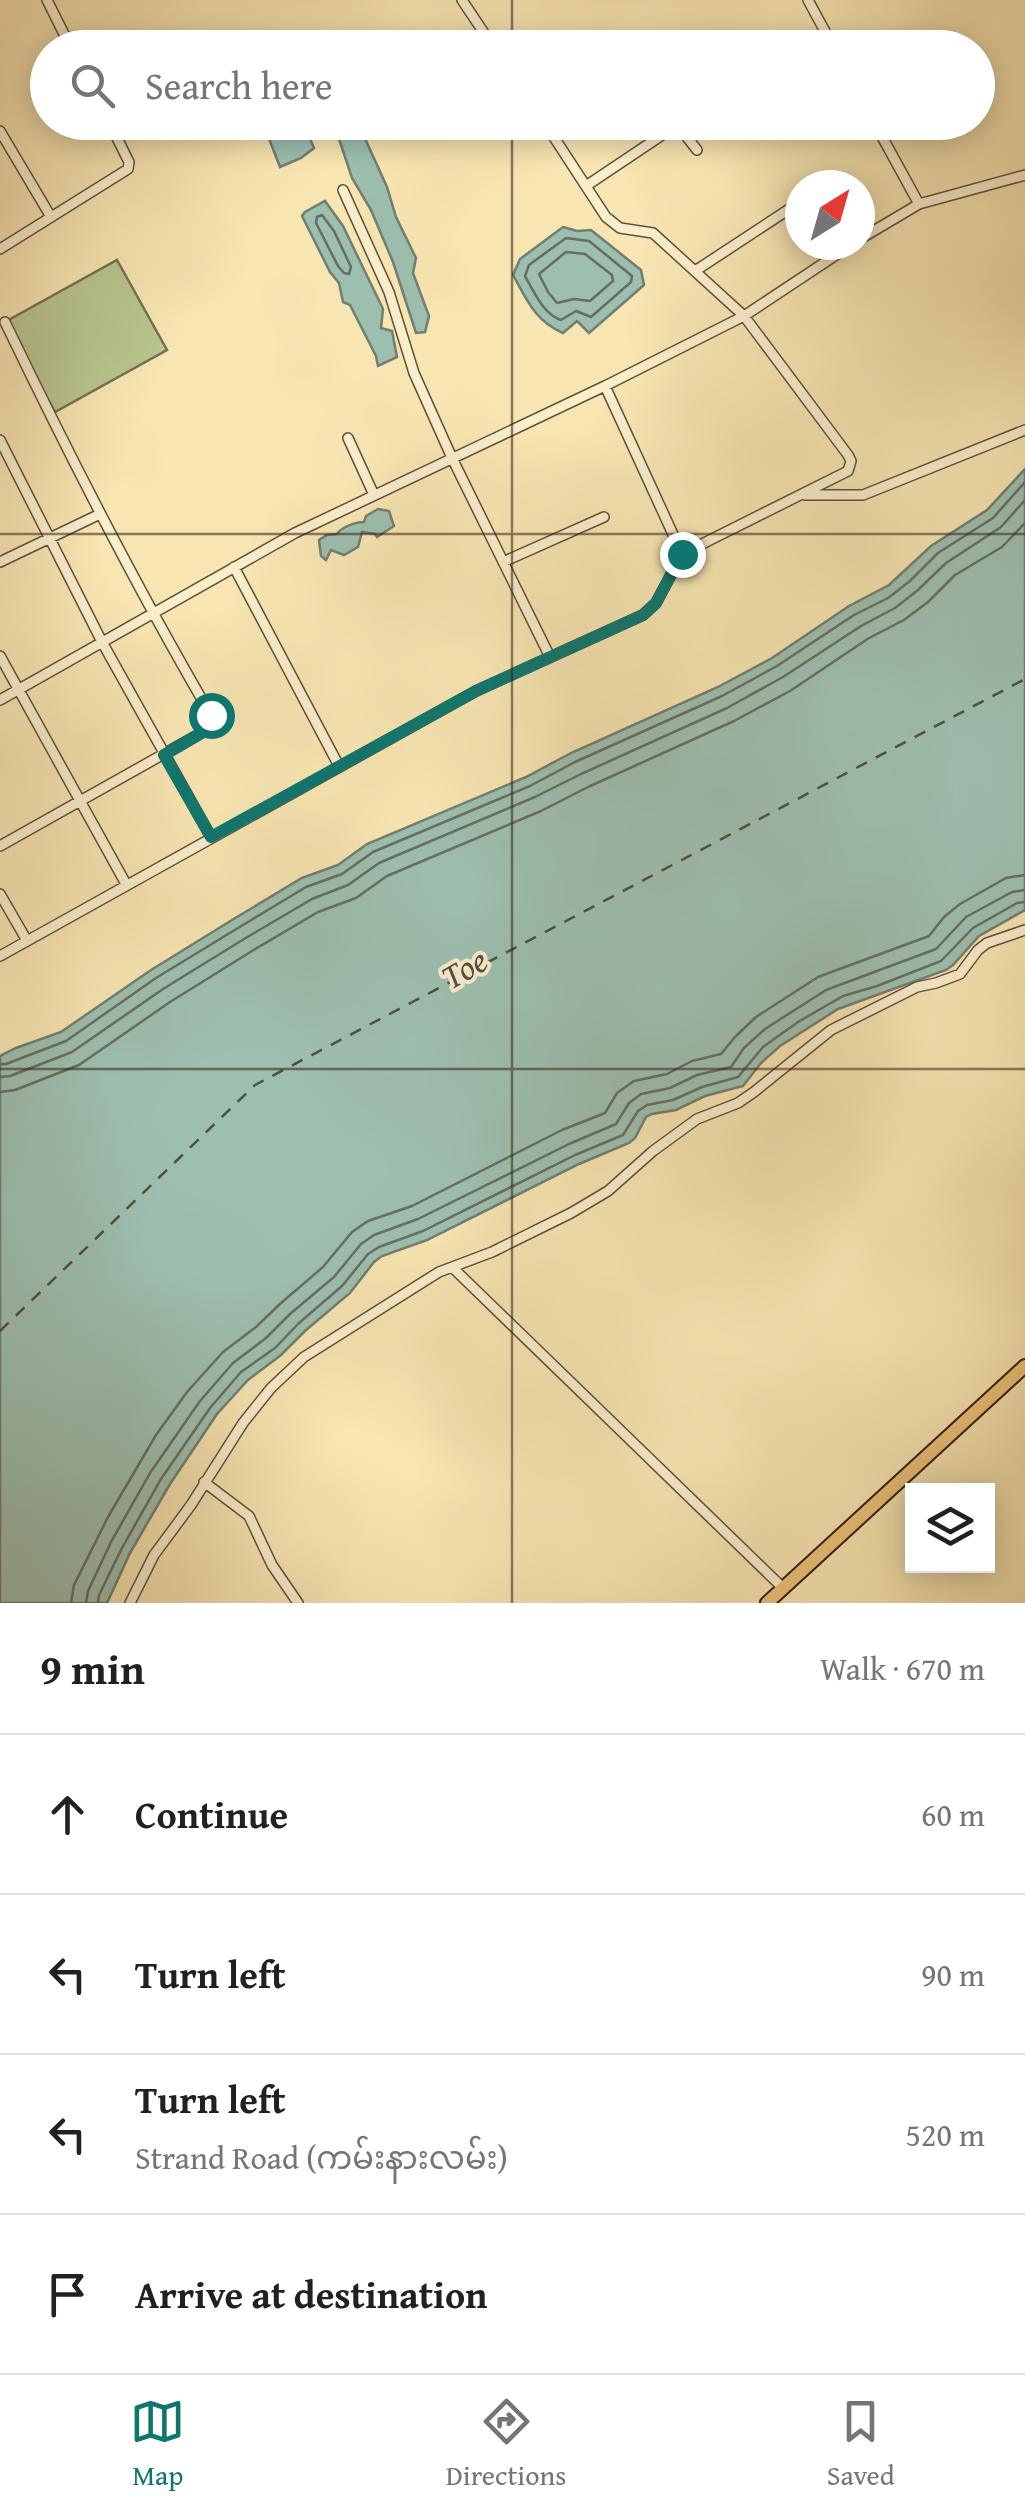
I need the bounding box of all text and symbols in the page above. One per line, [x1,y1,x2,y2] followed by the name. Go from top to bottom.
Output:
[30,30,995,140] search box
[145,57,333,113] text: Search here
[65,58,120,113] icon: search
[785,170,875,260] north arrow
[660,532,706,578] route end
[189,693,235,739] route start
[431,934,497,1002] water label: Toe
[905,1483,995,1573] map controls
[905,1483,995,1573] button: layers
[40,1638,145,1699] text: 9 min
[820,1645,985,1692] text: Walk · 670 m
[135,1786,288,1842] text: Continue
[40,1787,95,1842] icon: ahead
[921,1791,985,1838] text: 60 m
[135,1946,286,2002] text: Turn left
[40,1947,95,2002] icon: left
[921,1951,985,1998] text: 90 m
[135,2071,286,2127] text: Turn left
[40,2107,95,2162] icon: left
[906,2111,985,2158] text: 520 m
[135,2134,508,2181] text: Strand Road (ကမ်းနားလမ်း)
[135,2266,488,2322] text: Arrive at destination
[40,2267,95,2322] icon: arrive
[130,2394,185,2495] tab: Map
[446,2394,566,2495] tab: Directions
[827,2394,895,2495] tab: Saved

